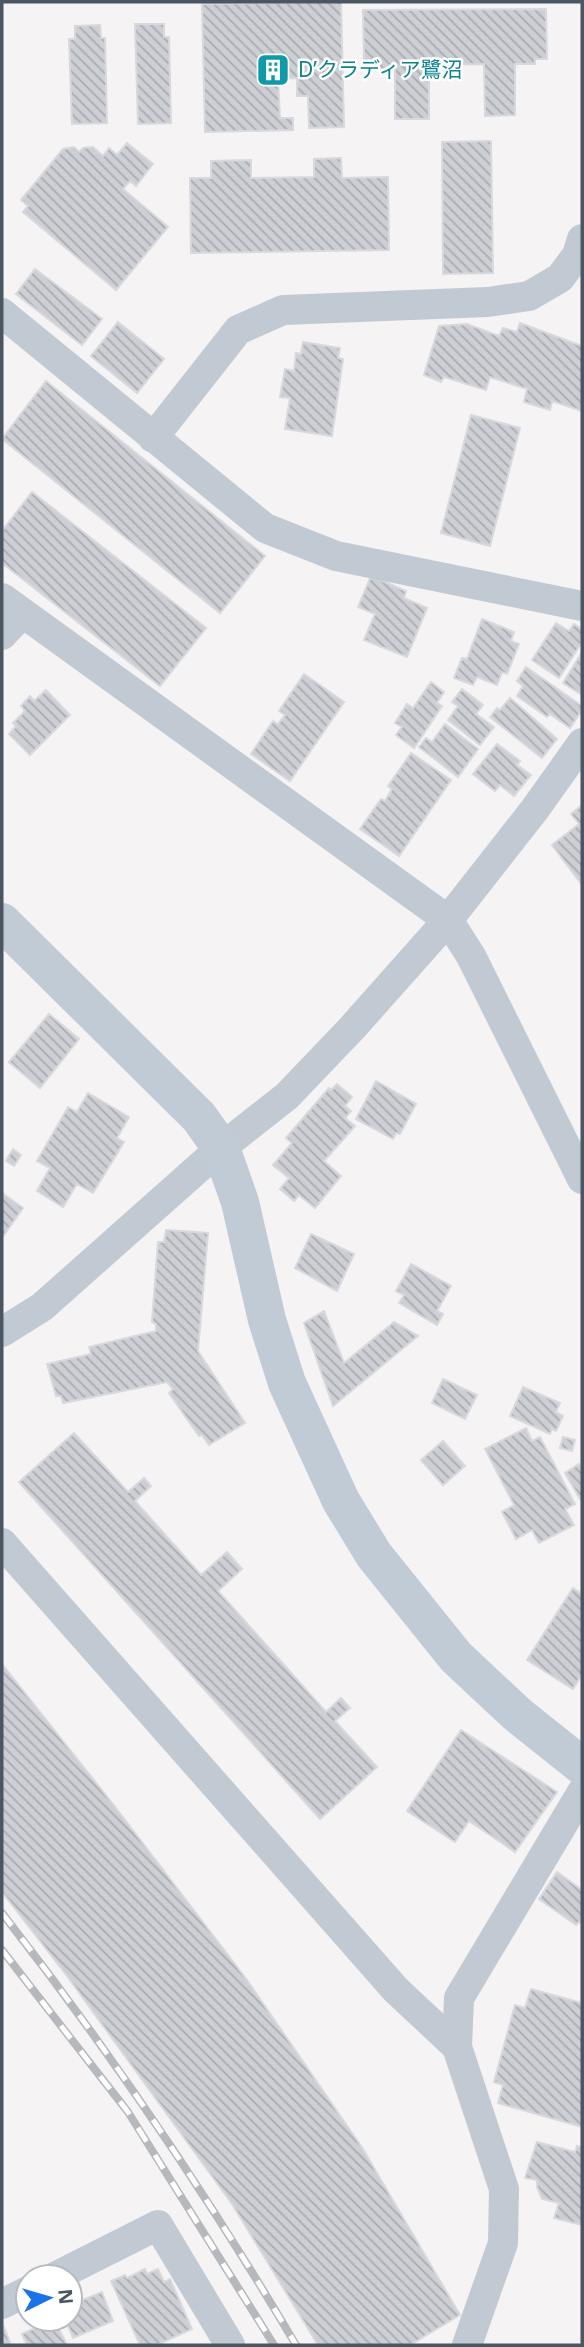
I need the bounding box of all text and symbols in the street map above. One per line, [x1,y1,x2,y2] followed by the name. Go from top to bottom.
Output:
[254,51,292,89] building icon: D’クラディア鷺沼
[298,55,463,83] place label: D’クラディア鷺沼
[14,2263,84,2333] north arrow
[52,2288,80,2305] text: N

